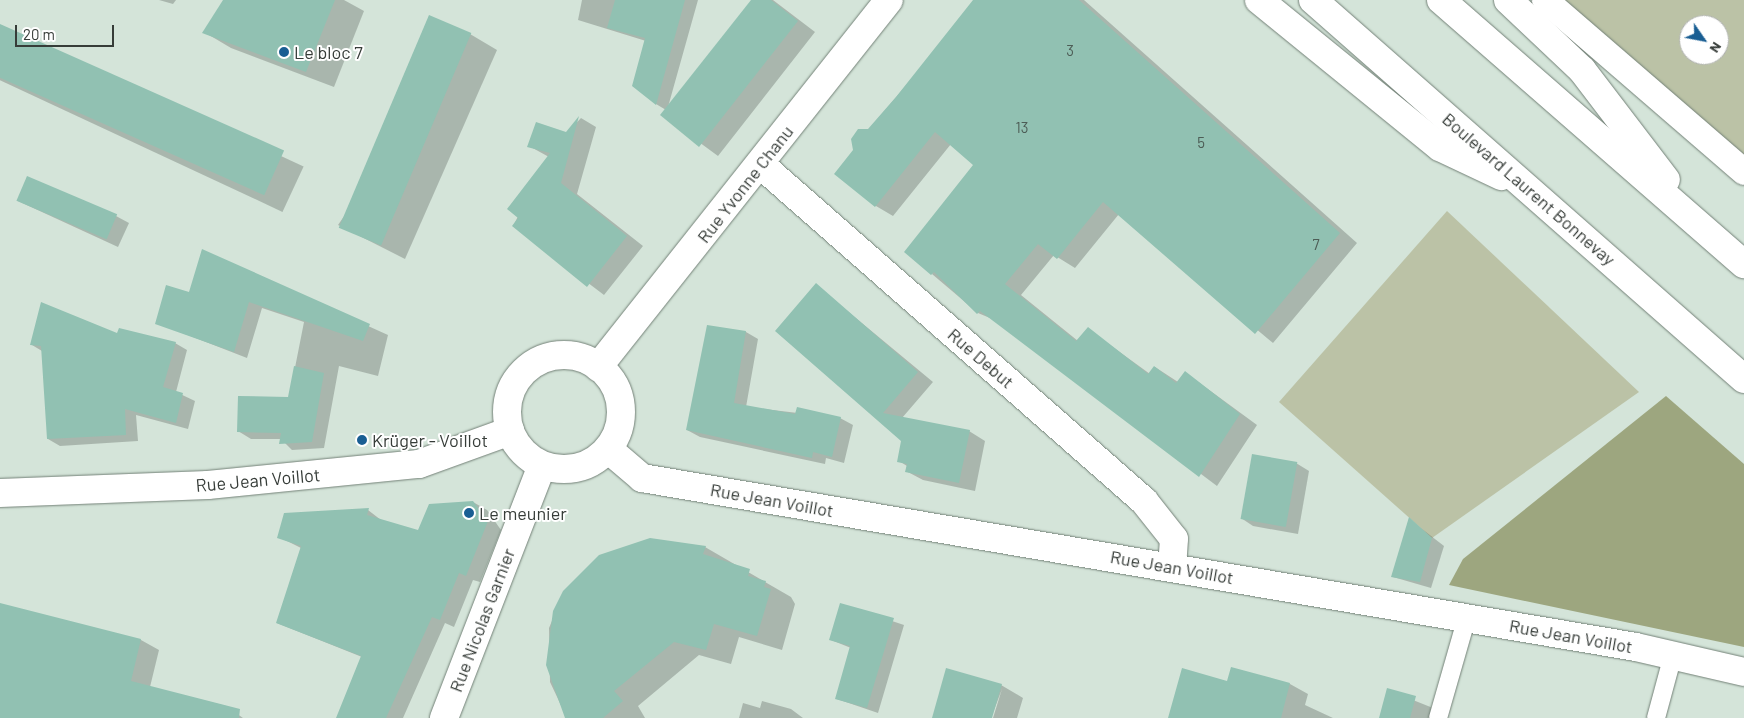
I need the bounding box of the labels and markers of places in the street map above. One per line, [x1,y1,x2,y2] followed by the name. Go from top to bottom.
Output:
[294,41,363,63] place label: Le bloc 7
[278,46,290,58] marker: Le bloc 7
[372,429,488,451] place label: Krüger - Voillot
[356,434,368,446] marker: Krüger - Voillot
[479,502,567,524] place label: Le meunier
[463,507,475,519] marker: Le meunier

